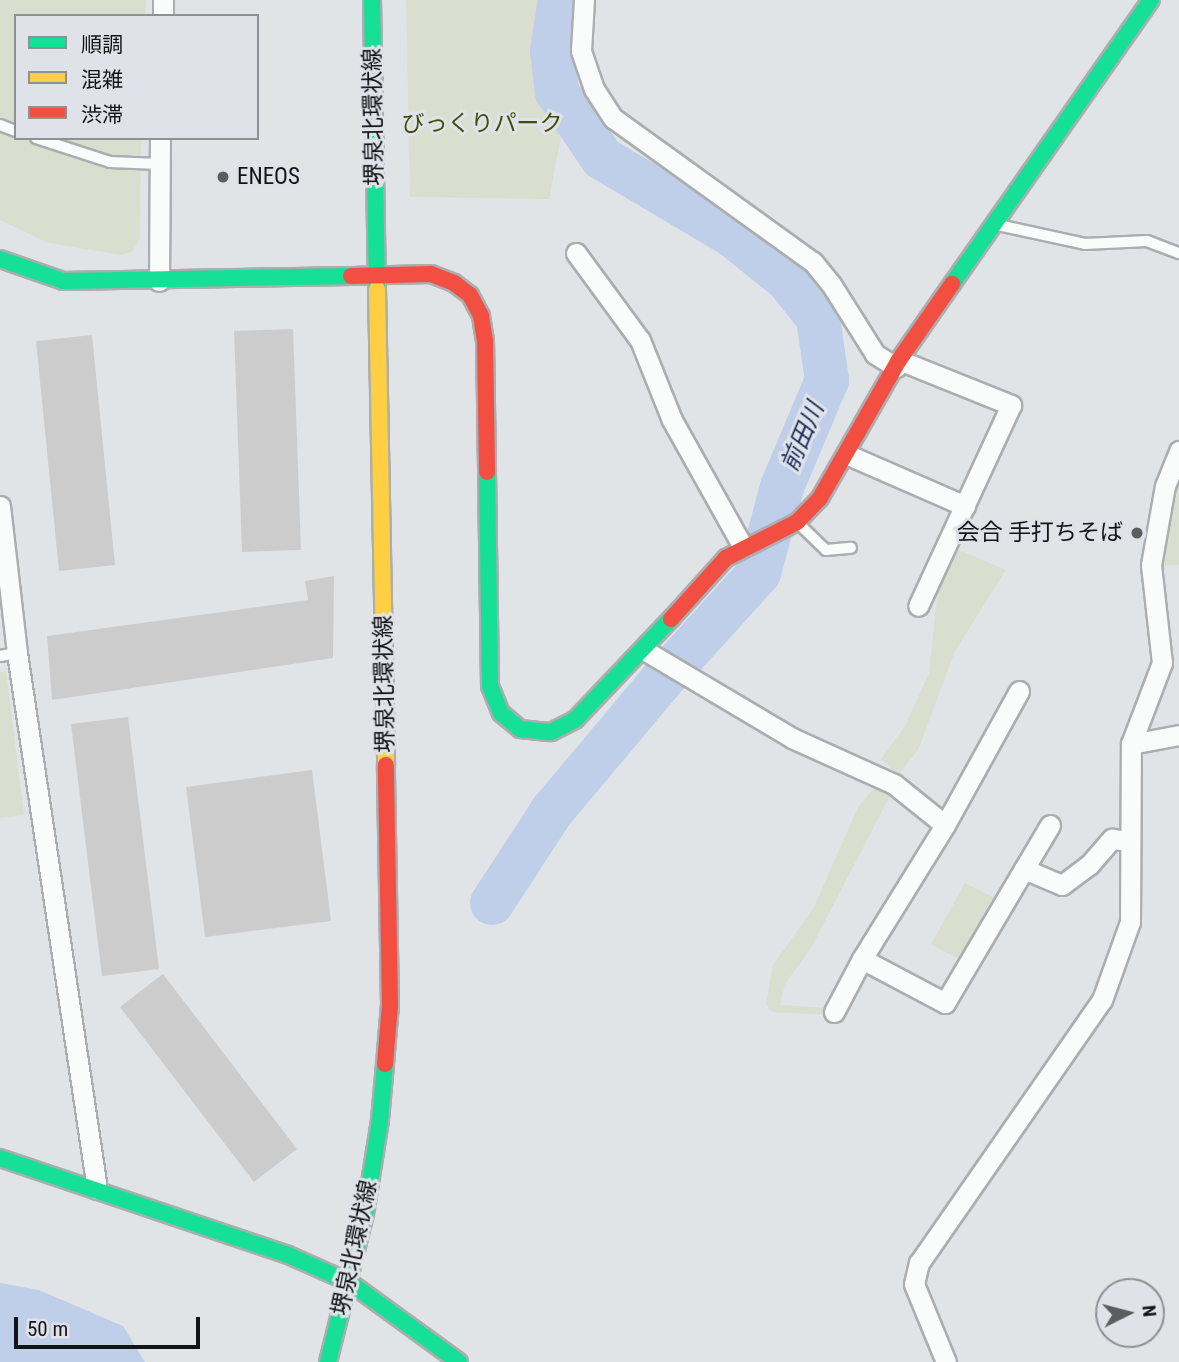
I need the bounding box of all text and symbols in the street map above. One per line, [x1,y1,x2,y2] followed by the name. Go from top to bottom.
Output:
[14,14,259,140] legend
[81,33,123,57] text: 順調
[359,48,389,186] street label: 堺泉北環状線
[81,68,123,92] text: 混雑
[81,103,123,127] text: 渋滞
[402,110,562,138] park label: びっくりパーク
[237,163,300,191] place label: ENEOS
[215,169,231,185] marker: ENEOS
[776,398,830,476] water label: 前田川
[957,519,1123,547] place label: 会合 手打ちそば
[1129,525,1145,541] marker: 会合 手打ちそば
[370,615,400,753] street label: 堺泉北環状線
[327,1178,383,1318] street label: 堺泉北環状線
[1095,1278,1165,1348] north arrow
[18,1302,203,1346] scale bar
[1137,1304,1161,1318] text: N
[27,1317,68,1341] text: 50 m

